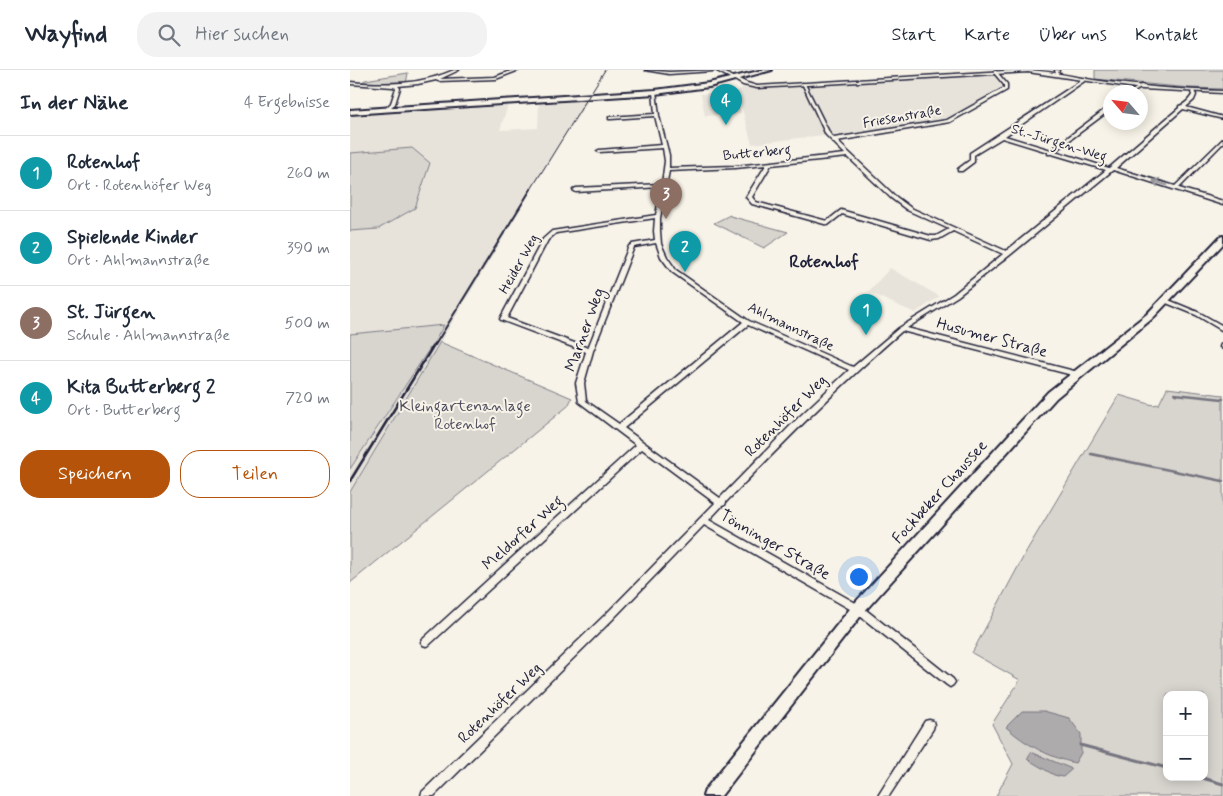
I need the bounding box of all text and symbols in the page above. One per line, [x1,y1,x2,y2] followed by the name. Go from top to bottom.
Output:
[137,12,487,57] search box
[25,19,107,50] text: Wayfind
[155,21,183,49] icon: search
[195,22,289,47] text: Hier suchen
[892,23,936,47] text: Start
[964,23,1010,47] text: Karte
[1038,23,1107,47] text: Über uns
[1135,23,1198,47] text: Kontakt
[710,84,742,125] pin: 4
[1103,85,1148,130] north arrow
[20,89,128,117] text: In der Nähe
[244,92,330,113] text: 4 Ergebnisse
[861,101,943,133] street label: Friesenstraße
[1008,120,1109,168] street label: St.-Jürgen-Weg
[722,141,792,167] street label: Butterberg
[67,150,140,175] text: Rotenhof
[32,163,40,184] text: 1
[287,163,330,184] text: 260 m
[67,175,211,196] text: Ort · Rotenhöfer Weg
[650,178,682,219] pin: 3
[1152,178,1168,187] one-way arrow
[67,225,198,250] text: Spielende Kinder
[495,231,543,297] street label: Heider Weg
[669,231,701,272] pin: 2
[32,238,40,259] text: 2
[287,238,330,259] text: 390 m
[67,250,210,271] text: Ort · Ahlmannstraße
[789,250,859,274] district label: Rotenhof
[560,285,611,375] street label: Marner Weg
[850,294,882,335] pin: 1
[745,298,837,356] street label: Ahlmannstraße
[67,300,155,325] text: St. Jürgen
[32,313,40,334] text: 3
[285,313,330,334] text: 500 m
[934,313,1050,363] street label: Husumer Straße
[67,325,230,346] text: Schule · Ahlmannstraße
[740,370,832,462] street label: Rotenhöfer Weg
[67,375,215,400] text: Kita Butterberg 2
[31,388,41,409] text: 4
[285,388,330,409] text: 720 m
[399,396,531,435] park label: Kleingartenanlage Rotenhof
[67,400,181,421] text: Ort · Butterberg
[888,435,992,548] street label: Fockbeker Chaussee
[20,450,170,498] button: Speichern
[180,450,330,498] button: Teilen
[478,491,569,576] street label: Meldorfer Weg
[716,505,834,585] street label: Tönninger Straße
[846,564,872,590] your location
[454,658,546,748] street label: Rotenhöfer Weg
[1163,691,1208,781] map controls
[1163,691,1208,736] button: +
[1163,736,1208,781] button: −

